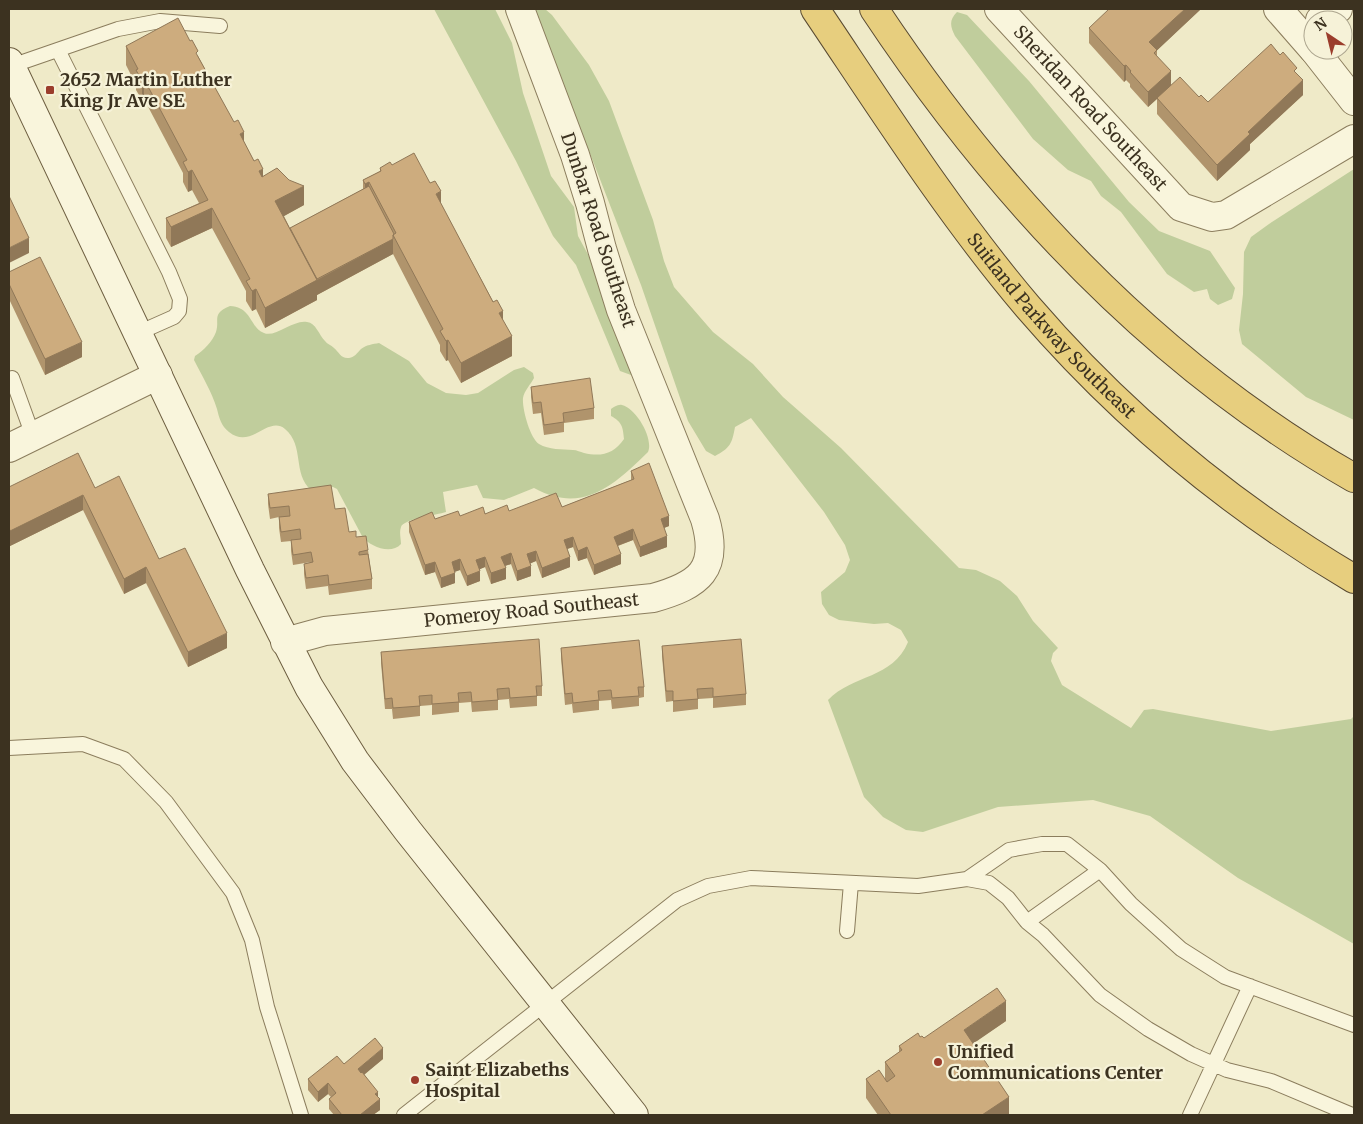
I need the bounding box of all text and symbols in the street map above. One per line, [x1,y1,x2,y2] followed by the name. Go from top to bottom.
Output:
[1303,10,1353,60] north arrow
[1311,14,1330,35] text: N
[1009,20,1173,196] street label: Sheridan Road Southeast
[60,68,232,112] place label: 2652 Martin Luther King Jr Ave SE
[44,84,56,96] marker: 2652 Martin Luther King Jr Ave SE
[556,129,641,330] street label: Dunbar Road Southeast
[962,228,1141,423] street label: Suitland Parkway Southeast
[423,587,640,632] street label: Pomeroy Road Southeast
[948,1040,1163,1084] place label: Unified Communications Center
[932,1056,944,1068] marker: Unified Communications Center
[425,1058,569,1102] place label: Saint Elizabeths Hospital
[409,1074,421,1086] marker: Saint Elizabeths Hospital

